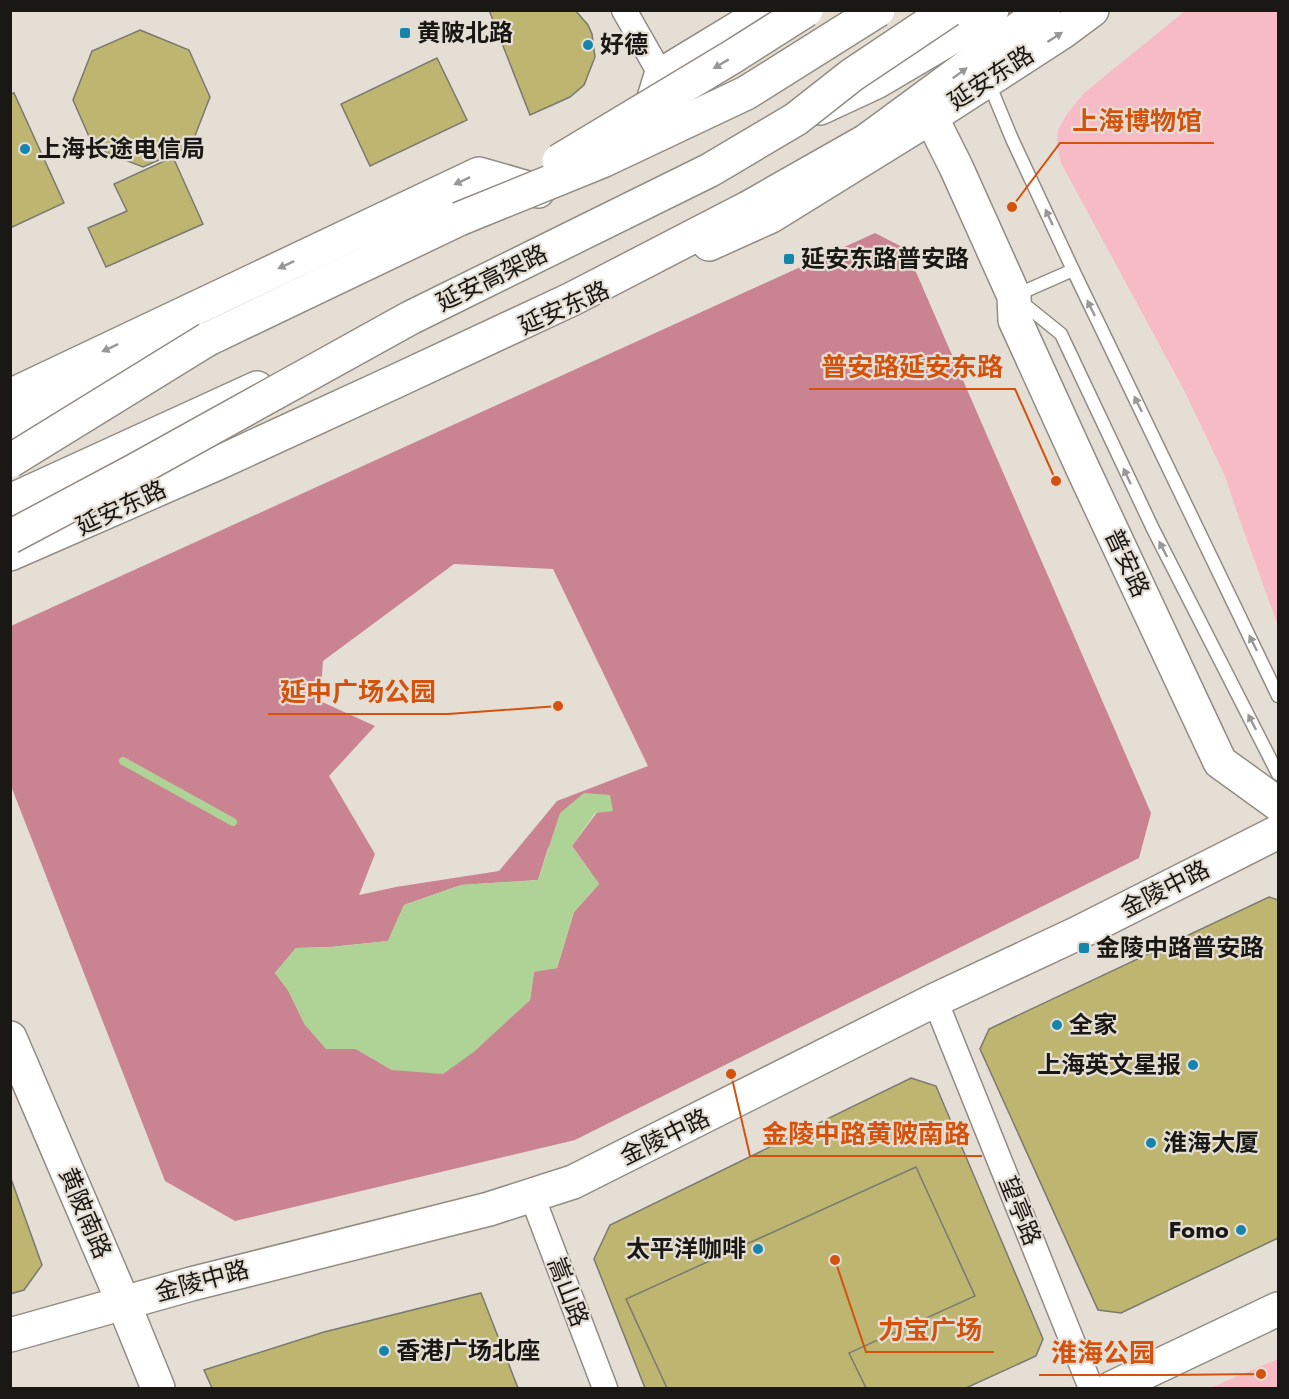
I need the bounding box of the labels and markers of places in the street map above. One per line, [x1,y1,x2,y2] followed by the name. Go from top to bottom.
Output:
[417,15,513,50] place label: 黄陂北路
[398,26,412,40] marker: 黄陂北路
[600,27,648,62] place label: 好德
[581,38,595,52] marker: 好德
[1060,99,1214,143] callout: 上海博物馆
[37,131,205,166] place label: 上海长途电信局
[18,142,32,156] marker: 上海长途电信局
[801,241,969,276] place label: 延安东路普安路
[782,252,796,266] marker: 延安东路普安路
[809,345,1015,389] callout: 普安路延安东路
[268,670,448,714] callout: 延中广场公园
[1096,930,1264,965] place label: 金陵中路普安路
[1077,941,1091,955] marker: 金陵中路普安路
[1069,1007,1117,1042] place label: 全家
[1050,1018,1064,1032] marker: 全家
[1037,1047,1181,1082] place label: 上海英文星报
[1186,1058,1200,1072] marker: 上海英文星报
[750,1112,982,1156] callout: 金陵中路黄陂南路
[1163,1125,1259,1160] place label: 淮海大厦
[1144,1136,1158,1150] marker: 淮海大厦
[1168,1212,1229,1247] place label: Fomo
[1234,1223,1248,1237] marker: Fomo
[626,1231,746,1266] place label: 太平洋咖啡
[751,1242,765,1256] marker: 太平洋咖啡
[866,1308,994,1352] callout: 力宝广场
[1039,1331,1167,1375] callout: 淮海公园
[396,1333,540,1368] place label: 香港广场北座
[377,1344,391,1358] marker: 香港广场北座

